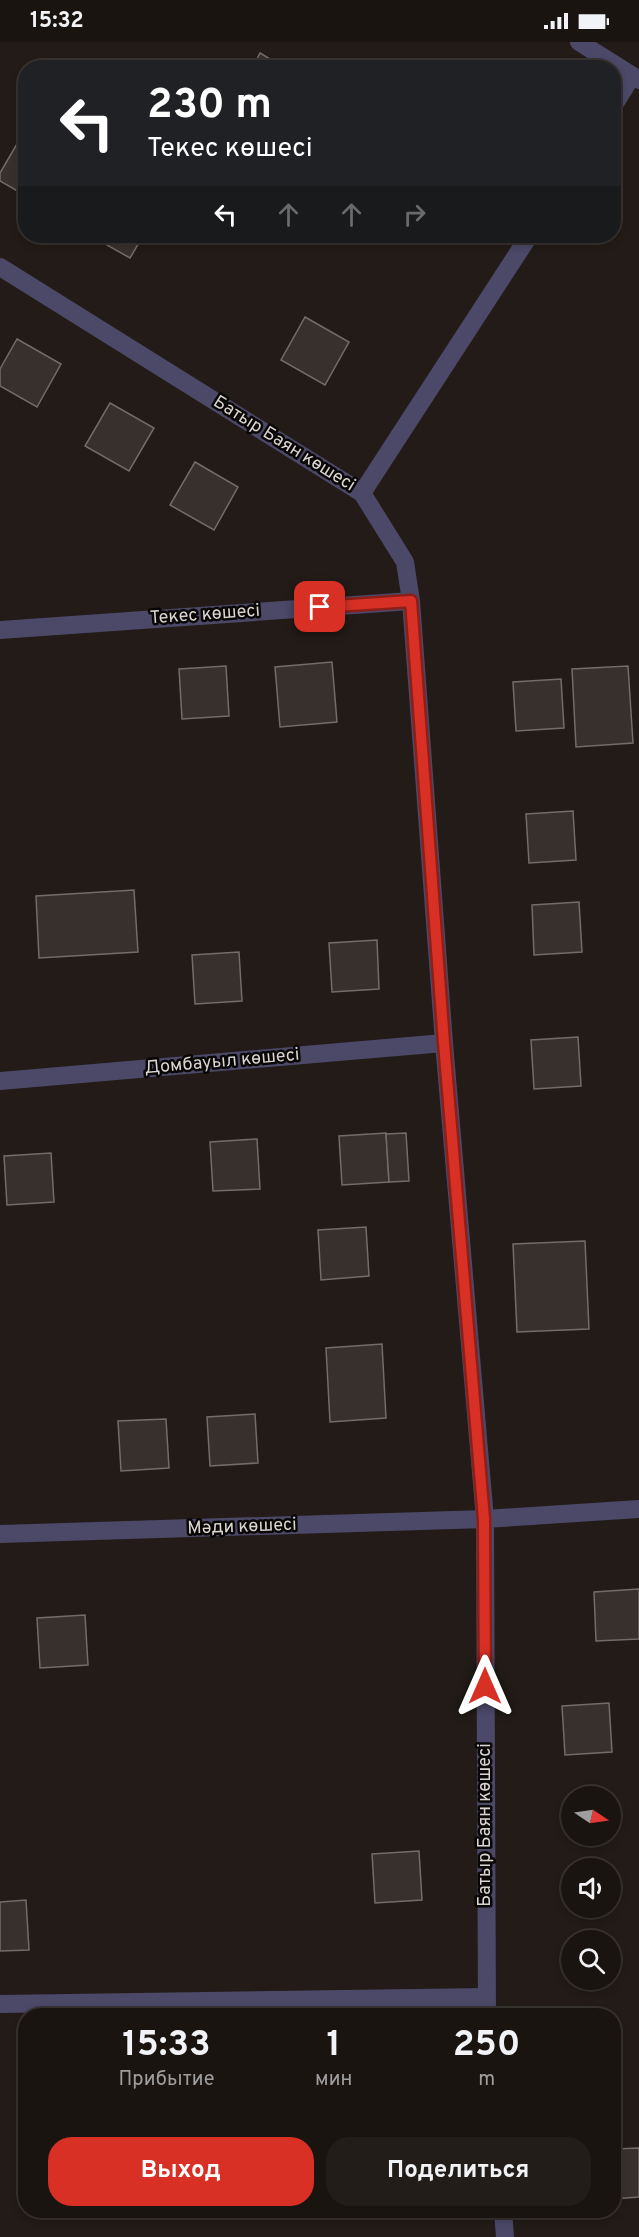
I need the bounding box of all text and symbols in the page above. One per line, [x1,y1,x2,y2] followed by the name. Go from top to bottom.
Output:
[30,8,84,35] text: 15:32
[147,80,272,133] text: 230 m
[48,84,126,162] icon: left
[147,132,313,166] text: Текес көшесі
[209,198,242,231] icon: left
[272,198,305,231] icon: ahead
[335,198,368,231] icon: ahead
[398,198,431,231] icon: right
[209,391,359,497] street label: Батыр Баян көшесі
[294,581,345,632] pin
[303,590,336,623] icon: arrive
[149,600,261,630] street label: Текес көшесі
[144,1044,300,1080] street label: Домбауыл көшесі
[187,1514,297,1540] street label: Мәди көшесі
[453,1654,517,1718] position arrow
[474,1743,497,1907] street label: Батыр Баян көшесі
[561,1786,621,1846] north arrow
[561,1786,621,1990] map controls
[561,1858,621,1918] button: sound
[561,1930,621,1990] button: search
[122,2023,211,2069] text: 15:33
[326,2023,341,2069] text: 1
[453,2023,520,2069] text: 250
[119,2067,214,2093] text: Прибытие
[315,2067,352,2093] text: мин
[478,2067,495,2093] text: m
[48,2137,314,2206] button: Выход
[326,2137,591,2206] button: Поделиться

